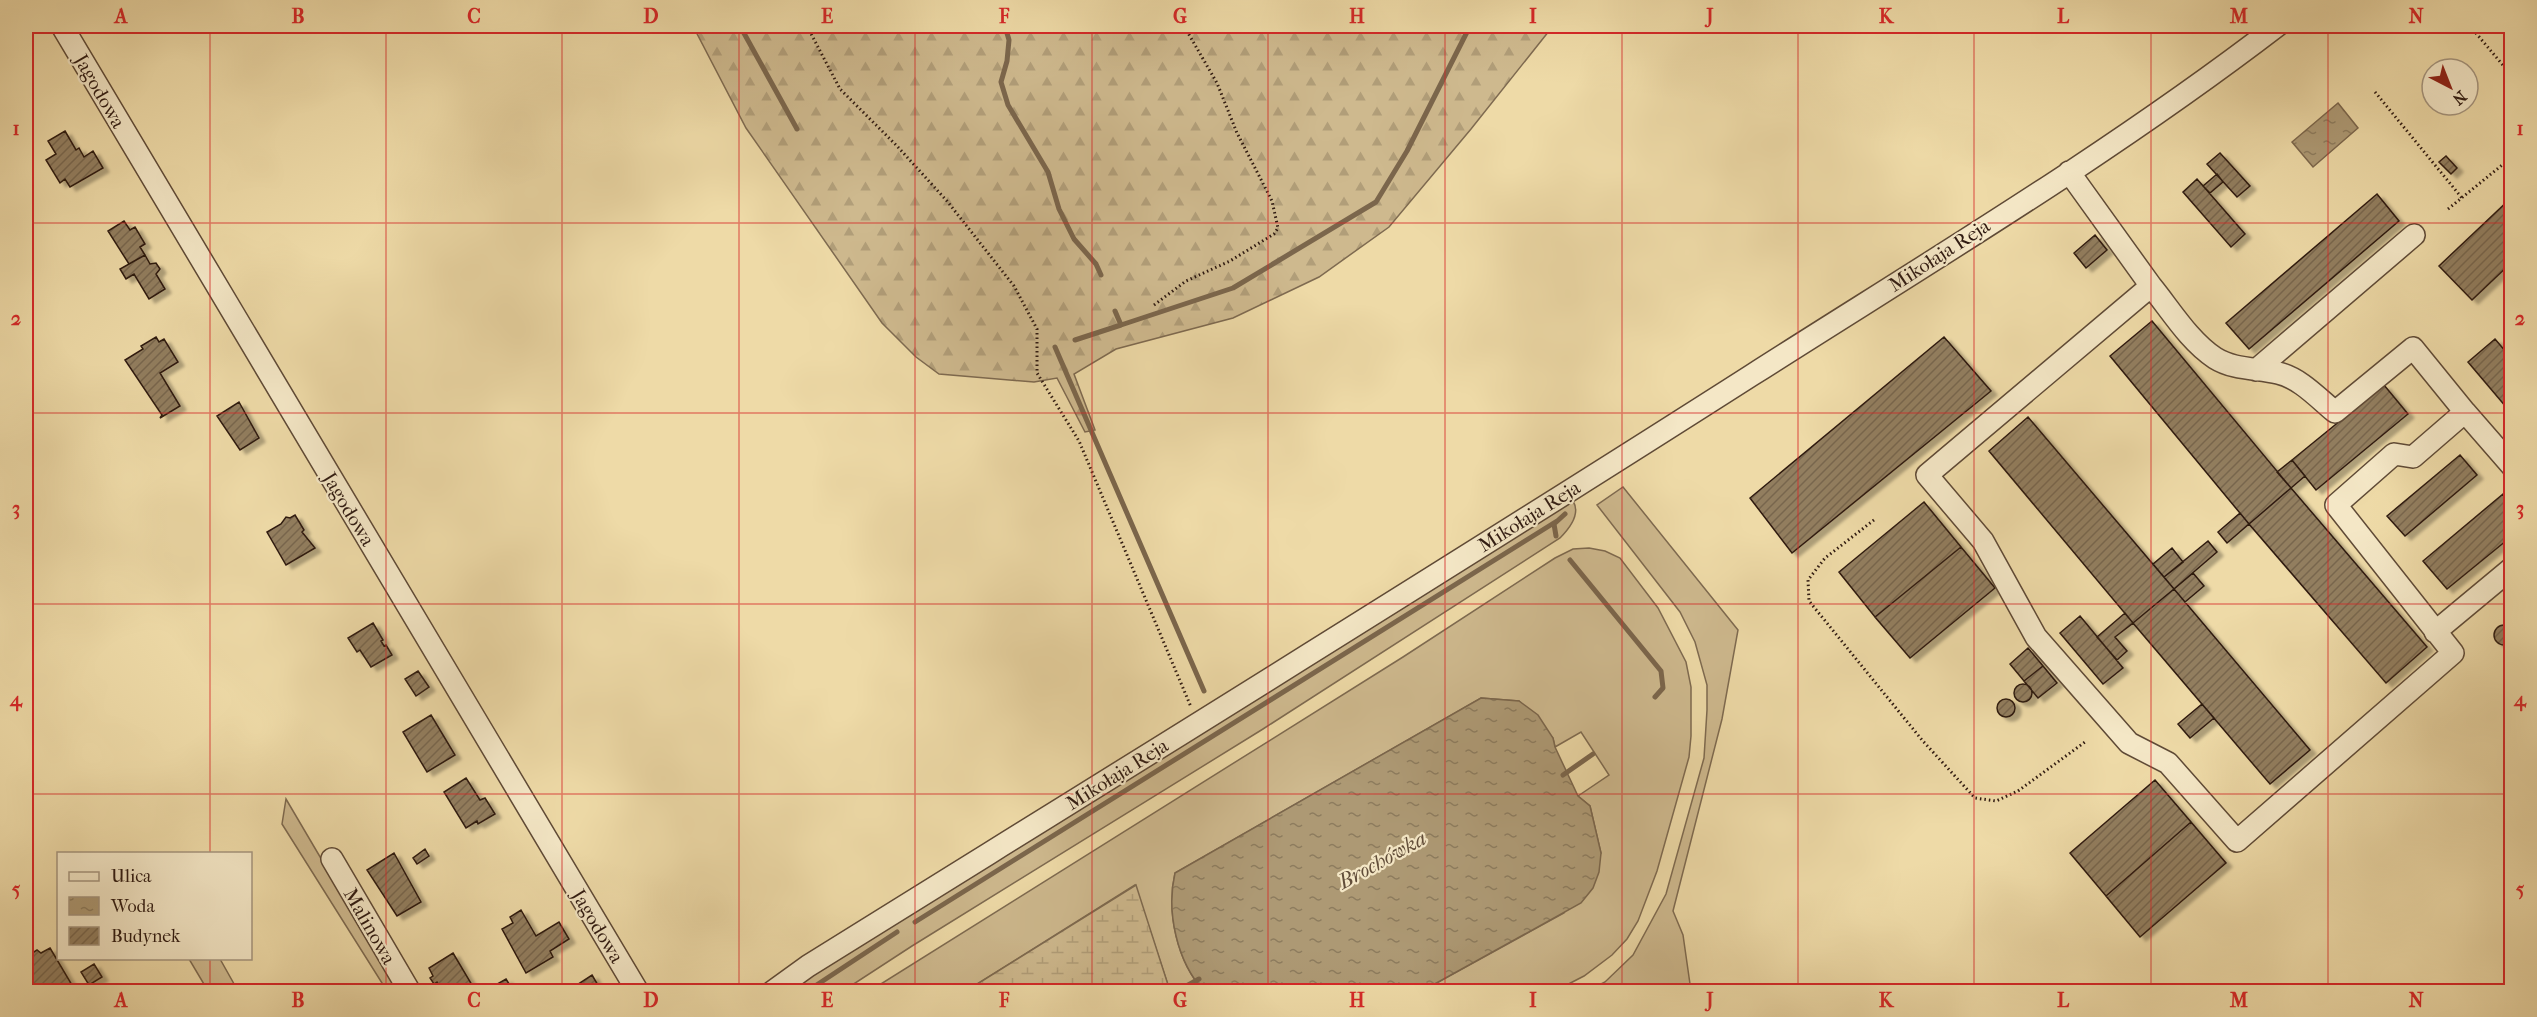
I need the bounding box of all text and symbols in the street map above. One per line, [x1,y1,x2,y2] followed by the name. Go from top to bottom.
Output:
[113,5,129,28] text: A
[291,5,305,28] text: B
[467,5,481,28] text: C
[643,5,659,28] text: D
[821,5,833,28] text: E
[998,5,1010,28] text: F
[1173,5,1187,28] text: G
[1349,5,1365,28] text: H
[1529,5,1537,28] text: I
[1704,5,1714,28] text: J
[1879,5,1895,28] text: K
[2057,5,2070,28] text: L
[2229,5,2249,28] text: M
[2408,5,2424,28] text: N
[68,48,130,133] street label: Jagodowa
[2420,57,2480,117] north arrow
[2448,87,2471,109] text: N
[12,117,20,140] text: 1
[2516,117,2524,140] text: 1
[1884,214,1995,297] street label: Mikołaja Reja
[11,307,21,330] text: 2
[2515,307,2525,330] text: 2
[317,467,380,551] street label: Jagodowa
[1474,476,1585,557] street label: Mikołaja Reja
[12,497,20,520] text: 3
[2516,497,2524,520] text: 3
[9,688,23,712] text: 4
[2513,688,2527,712] text: 4
[1062,734,1173,815] street label: Mikołaja Reja
[1333,826,1430,894] water label: Brochówka
[57,852,252,960] legend
[111,866,152,887] text: Ulica
[12,878,21,901] text: 5
[2516,878,2525,901] text: 5
[339,884,401,969] street label: Malinowa
[566,884,629,968] street label: Jagodowa
[110,896,155,917] text: Woda
[111,926,181,947] text: Budynek
[113,989,129,1012] text: A
[291,989,305,1012] text: B
[467,989,481,1012] text: C
[643,989,659,1012] text: D
[821,989,833,1012] text: E
[998,989,1010,1012] text: F
[1173,989,1187,1012] text: G
[1349,989,1365,1012] text: H
[1529,989,1537,1012] text: I
[1704,989,1714,1012] text: J
[1879,989,1895,1012] text: K
[2057,989,2070,1012] text: L
[2229,989,2249,1012] text: M
[2408,989,2424,1012] text: N

